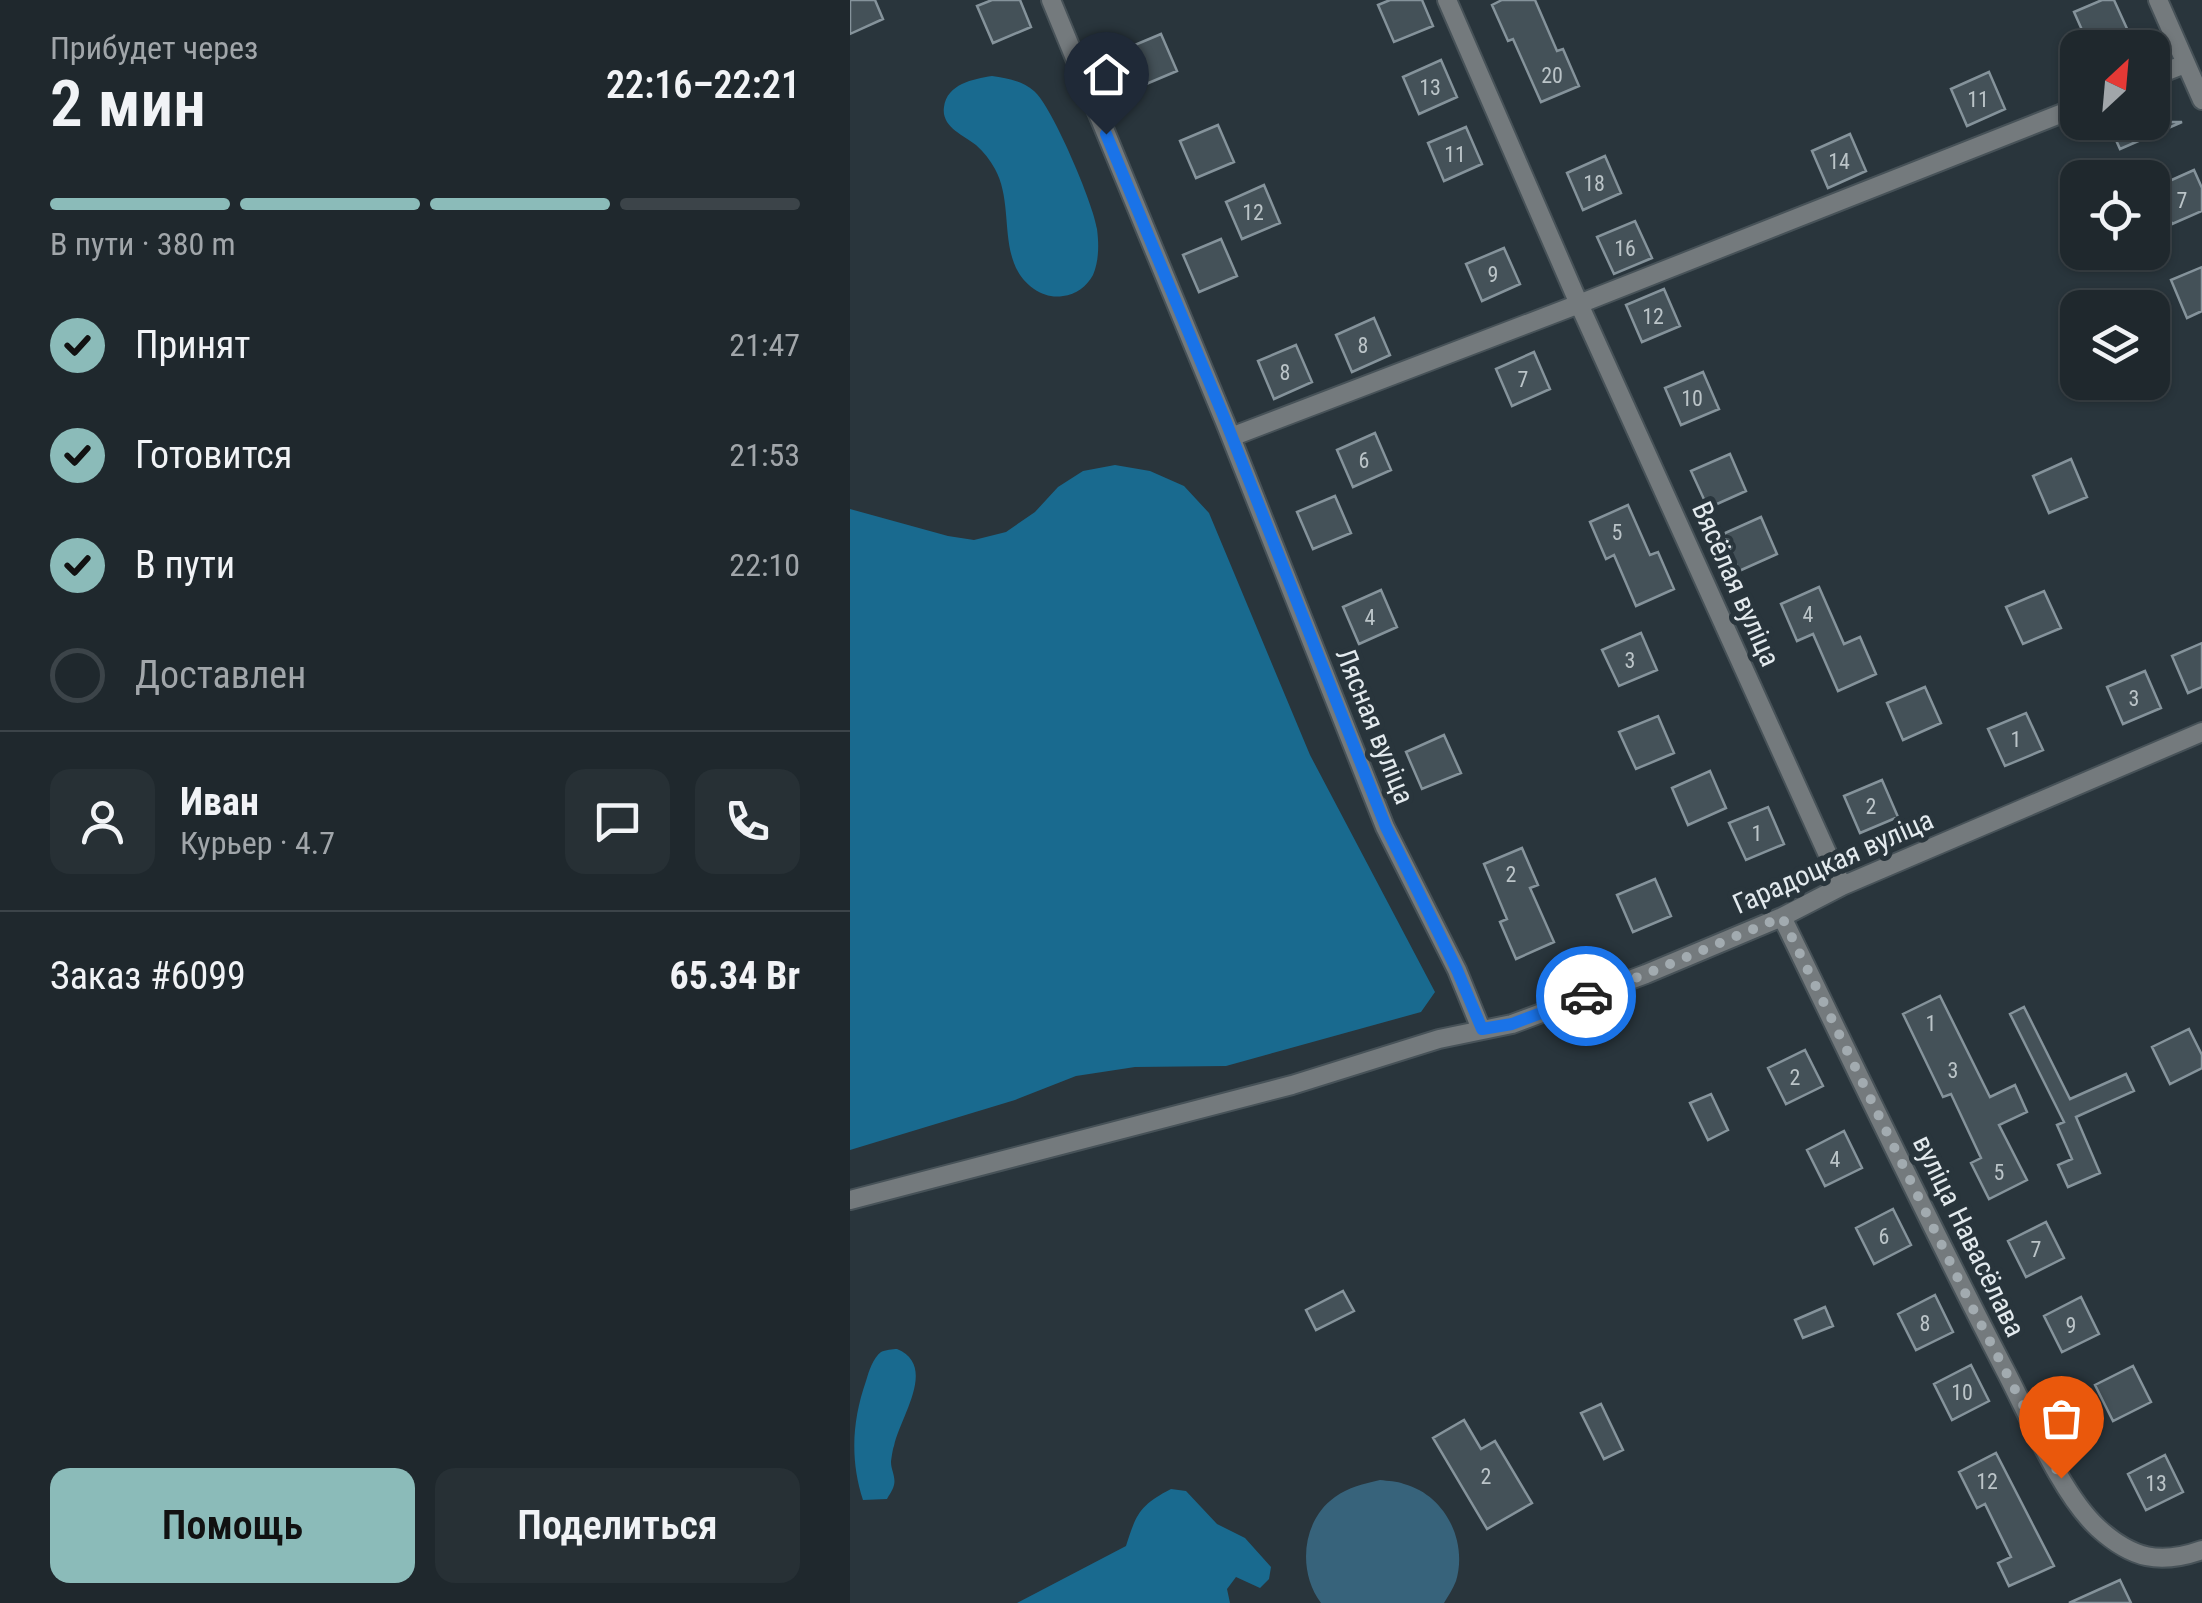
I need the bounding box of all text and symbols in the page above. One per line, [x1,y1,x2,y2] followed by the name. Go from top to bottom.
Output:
[50,29,258,67] text: Прибудет через
[2060,30,2170,140] north arrow
[2060,30,2170,400] map controls
[1064,32,1149,135] pin
[1079,47,1134,102] icon: home
[606,63,800,107] text: 22:16–22:21
[1541,63,1563,88] house number: 20
[50,66,206,142] text: 2 мин
[1419,75,1441,100] house number: 13
[1967,87,1989,112] house number: 11
[1444,142,1466,167] house number: 11
[1828,149,1850,174] house number: 14
[2060,160,2170,270] button: locate
[1583,171,1605,196] house number: 18
[2177,188,2187,213] house number: 7
[1242,200,1264,225] house number: 12
[50,225,236,263] text: В пути · 380 m
[1614,236,1636,261] house number: 16
[1488,262,1498,287] house number: 9
[2060,290,2170,400] button: layers
[1642,304,1664,329] house number: 12
[50,318,105,373] icon: check
[135,323,251,367] text: Принят
[729,326,800,364] text: 21:47
[1358,333,1368,358] house number: 8
[1280,360,1290,385] house number: 8
[1518,367,1528,392] house number: 7
[1681,386,1703,411] house number: 10
[50,428,105,483] icon: check
[135,433,292,477] text: Готовится
[729,436,800,474] text: 21:53
[1359,448,1369,473] house number: 6
[1685,497,1787,671] street label: Вясёлая вуліца
[1612,520,1622,545] house number: 5
[50,538,105,593] icon: check
[135,543,235,587] text: В пути
[729,546,800,584] text: 22:10
[1803,602,1814,627] house number: 4
[1365,605,1376,630] house number: 4
[1329,643,1421,809] street label: Лясная вуліца
[1625,648,1635,673] house number: 3
[135,653,306,697] text: Доставлен
[2129,686,2139,711] house number: 3
[2011,727,2021,752] house number: 1
[50,769,155,874] button: person
[565,769,670,874] button: chat
[695,769,800,874] button: phone
[180,780,259,824] text: Иван
[1866,794,1876,819] house number: 2
[1728,803,1938,921] street label: Гарадоцкая вуліца
[1752,821,1762,846] house number: 1
[180,824,335,862] text: Курьер · 4.7
[1506,862,1516,887] house number: 2
[1536,946,1636,1046] courier
[50,954,246,998] text: Заказ #6099
[669,954,800,998] text: 65.34 Br
[1559,969,1614,1024] icon: car
[1926,1011,1936,1036] house number: 1
[1948,1058,1958,1083] house number: 3
[1790,1065,1800,1090] house number: 2
[1906,1130,2032,1342] street label: вуліца Навасёлава
[1830,1147,1841,1172] house number: 4
[1994,1160,2004,1185] house number: 5
[1879,1224,1889,1249] house number: 6
[2031,1237,2041,1262] house number: 7
[1920,1311,1930,1336] house number: 8
[2066,1313,2076,1338] house number: 9
[2019,1376,2104,1479] pin
[1951,1380,1973,1405] house number: 10
[2034,1391,2089,1446] icon: bag
[1481,1464,1491,1489] house number: 2
[50,1468,415,1583] button: Помощь
[435,1468,800,1583] button: Поделиться
[1976,1469,1998,1494] house number: 12
[2145,1471,2167,1496] house number: 13

